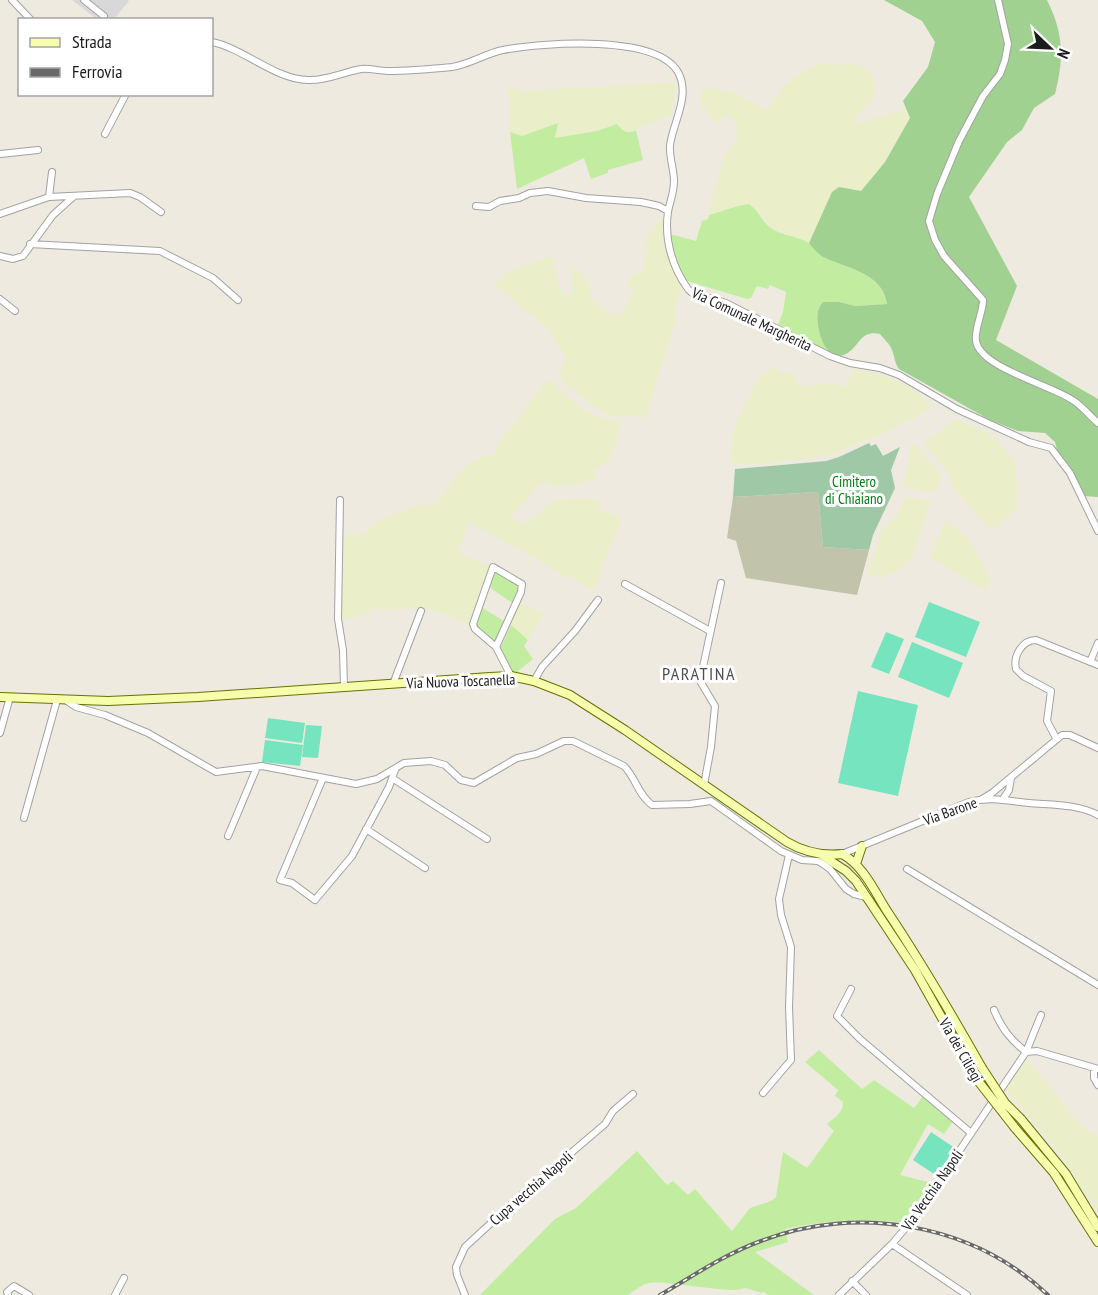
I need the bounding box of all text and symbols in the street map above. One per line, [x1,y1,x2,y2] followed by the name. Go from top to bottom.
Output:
[18,18,213,96] legend
[1020,18,1080,78] north arrow
[72,30,112,53] text: Strada
[1053,46,1075,62] text: N
[72,60,122,83] text: Ferrovia
[688,282,815,355] street label: Via Comunale Margherita
[825,472,883,508] park label: Cimitero di Chiaiano
[662,662,736,685] district label: PARATINA
[405,670,516,692] street label: Via Nuova Toscanella
[920,793,979,830] street label: Via Barone
[934,1014,987,1086] street label: Via dei Ciliegi
[897,1146,967,1235] street label: Via Vecchia Napoli
[486,1147,576,1229] street label: Cupa vecchia Napoli

